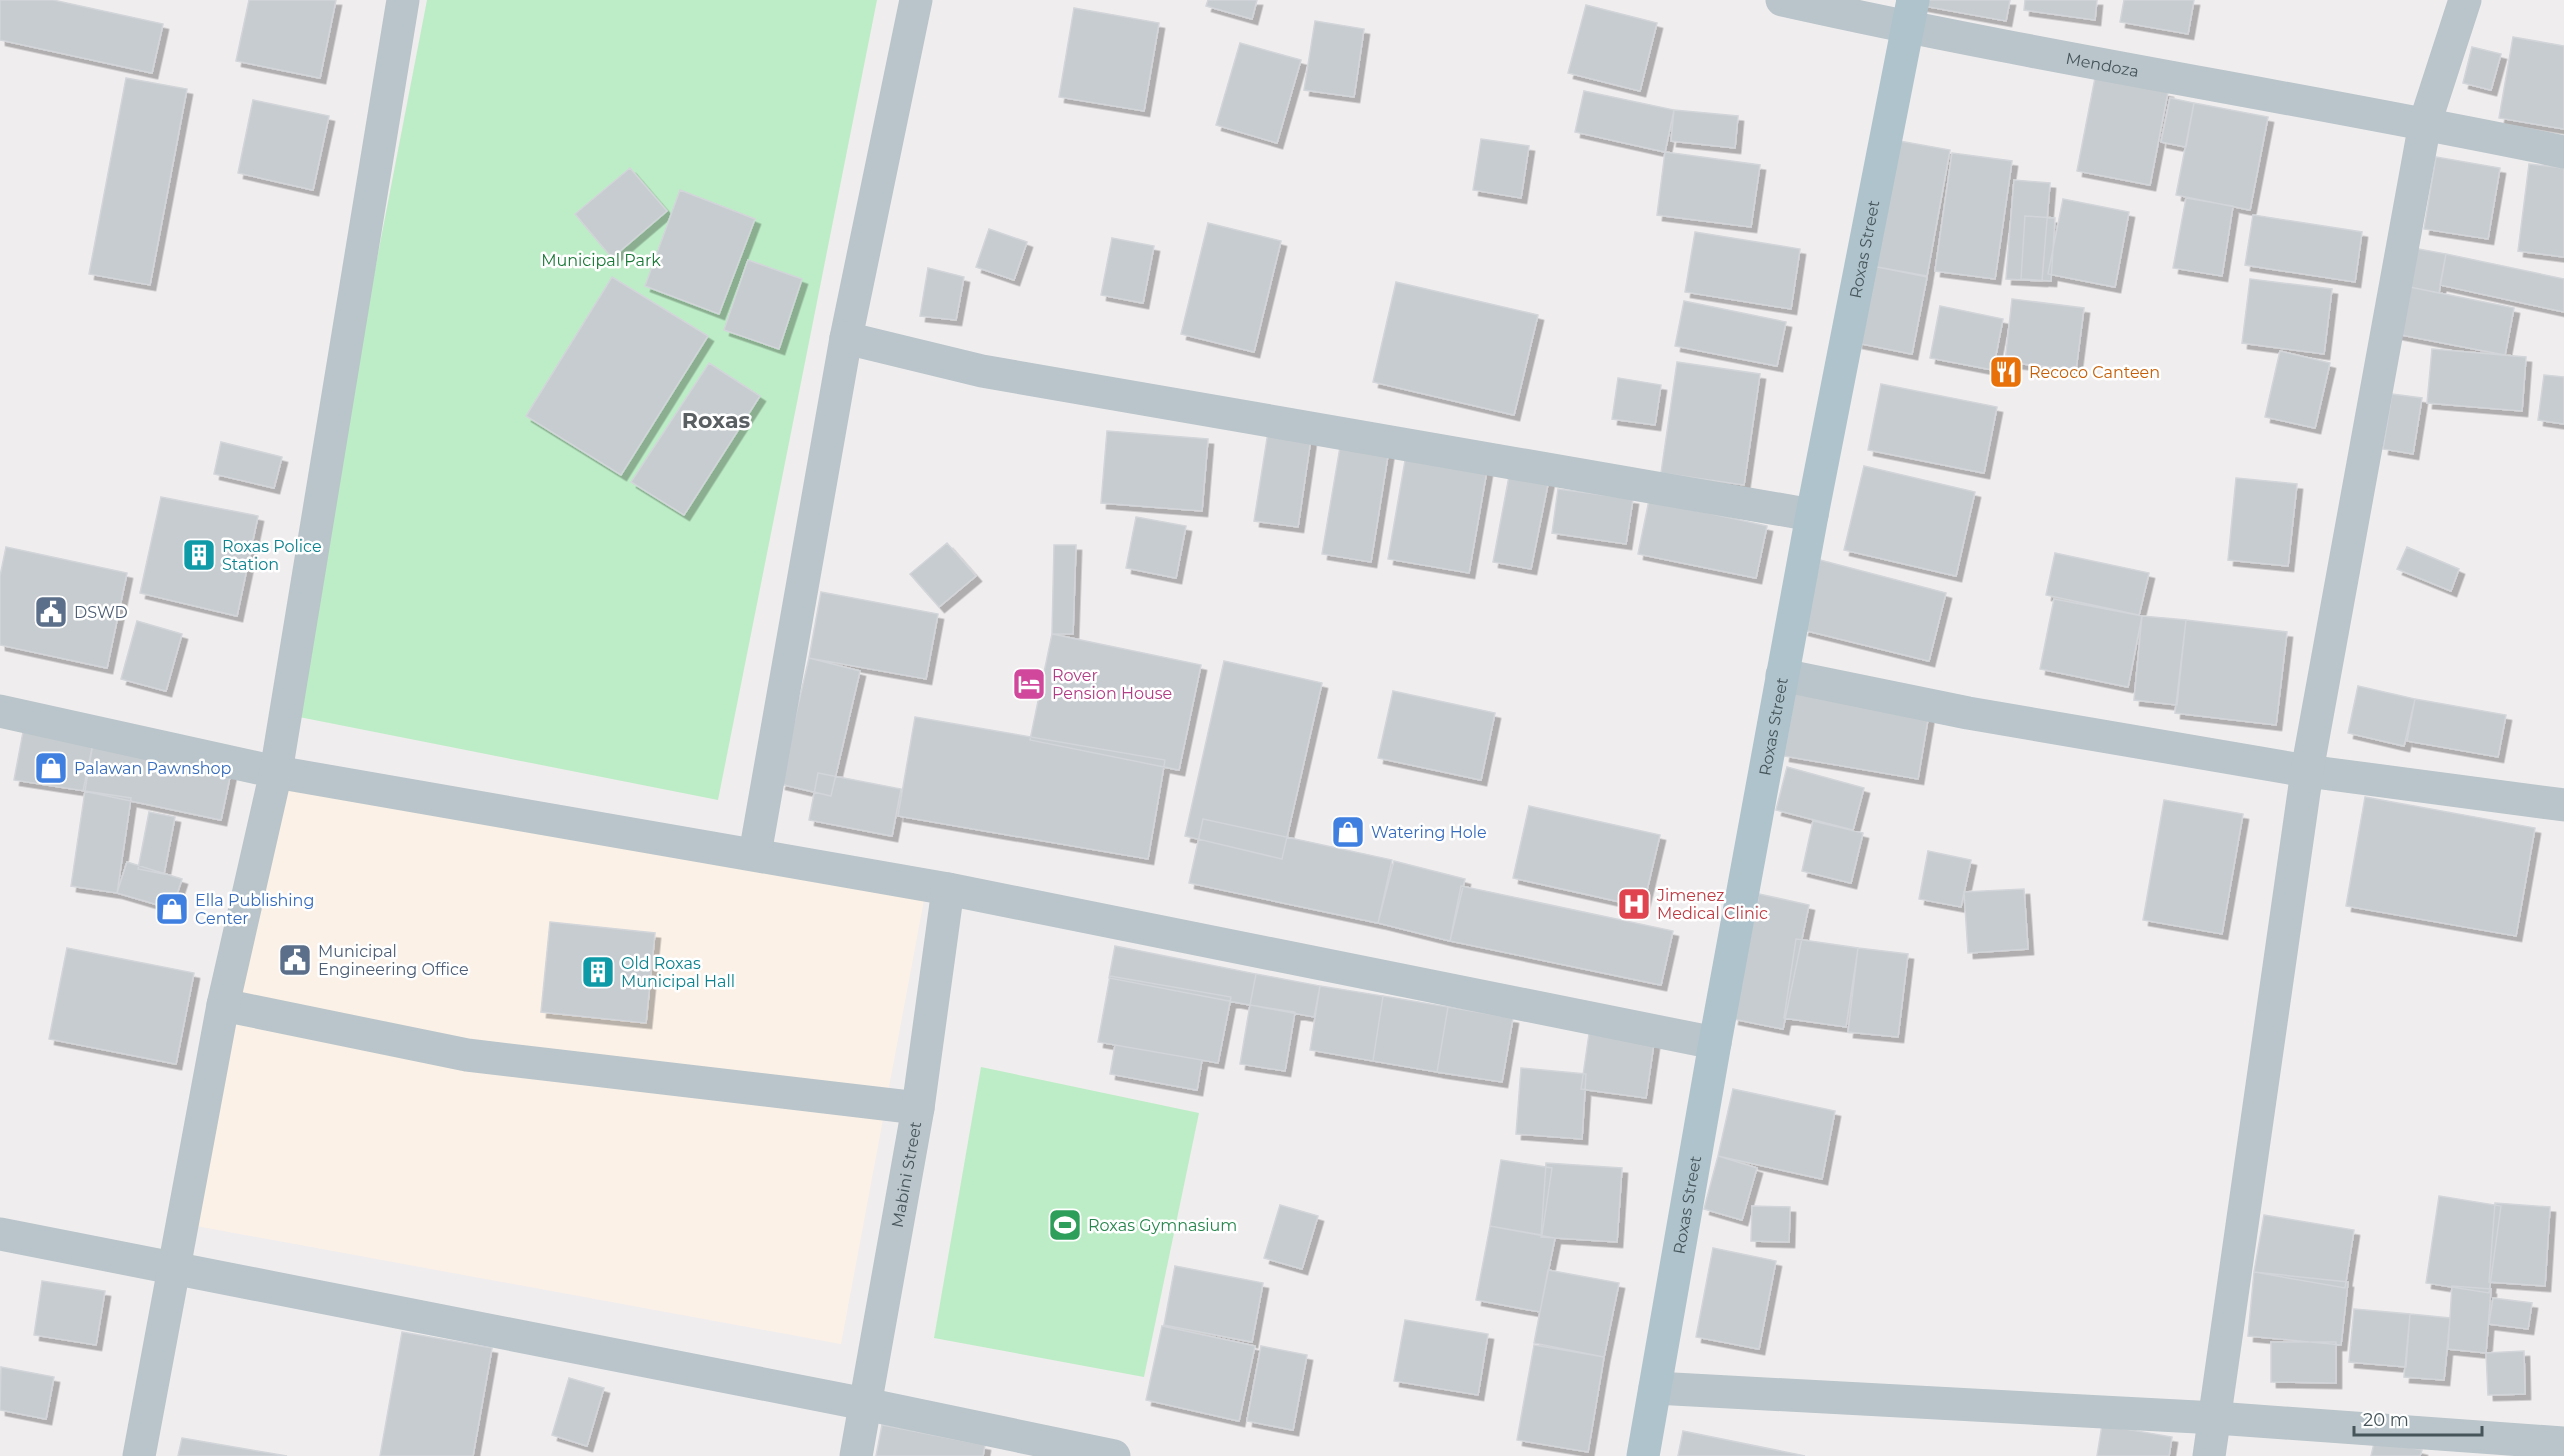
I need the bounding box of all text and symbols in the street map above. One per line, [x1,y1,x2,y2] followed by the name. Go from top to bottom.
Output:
[2064,49,2141,81] street label: Mendoza
[1846,198,1884,300] street label: Roxas Street
[541,251,661,270] park label: Municipal Park
[1988,354,2024,390] restaurant icon: Recoco Canteen
[2029,363,2160,382] place label: Recoco Canteen
[682,407,750,434] district label: Roxas
[181,537,217,573] building icon: Roxas Police Station
[222,537,322,574] place label: Roxas Police Station
[33,594,69,630] public building icon: DSWD
[74,603,128,622] place label: DSWD
[1011,666,1047,702] hotel icon: Rover Pension House
[1052,666,1172,703] place label: Rover Pension House
[1755,675,1792,777] street label: Roxas Street
[33,750,69,786] shop icon: Palawan Pawnshop
[74,759,232,778] place label: Palawan Pawnshop
[1330,814,1366,850] shop icon: Watering Hole
[1371,823,1487,842] place label: Watering Hole
[1616,886,1652,922] hospital icon: Jimenez Medical Clinic
[1656,886,1768,923] place label: Jimenez Medical Clinic
[154,891,190,927] shop icon: Ella Publishing Center
[195,891,314,928] place label: Ella Publishing Center
[277,942,313,978] public building icon: Municipal Engineering Office
[318,942,469,979] place label: Municipal Engineering Office
[580,954,616,990] building icon: Old Roxas Municipal Hall
[621,954,735,991] place label: Old Roxas Municipal Hall
[888,1119,926,1229] street label: Mabini Street
[1669,1154,1705,1256] street label: Roxas Street
[1047,1207,1083,1243] sports icon: Roxas Gymnasium
[1088,1216,1237,1235] place label: Roxas Gymnasium
[2354,1399,2482,1437] scale bar
[2363,1409,2409,1431] text: 20 m

